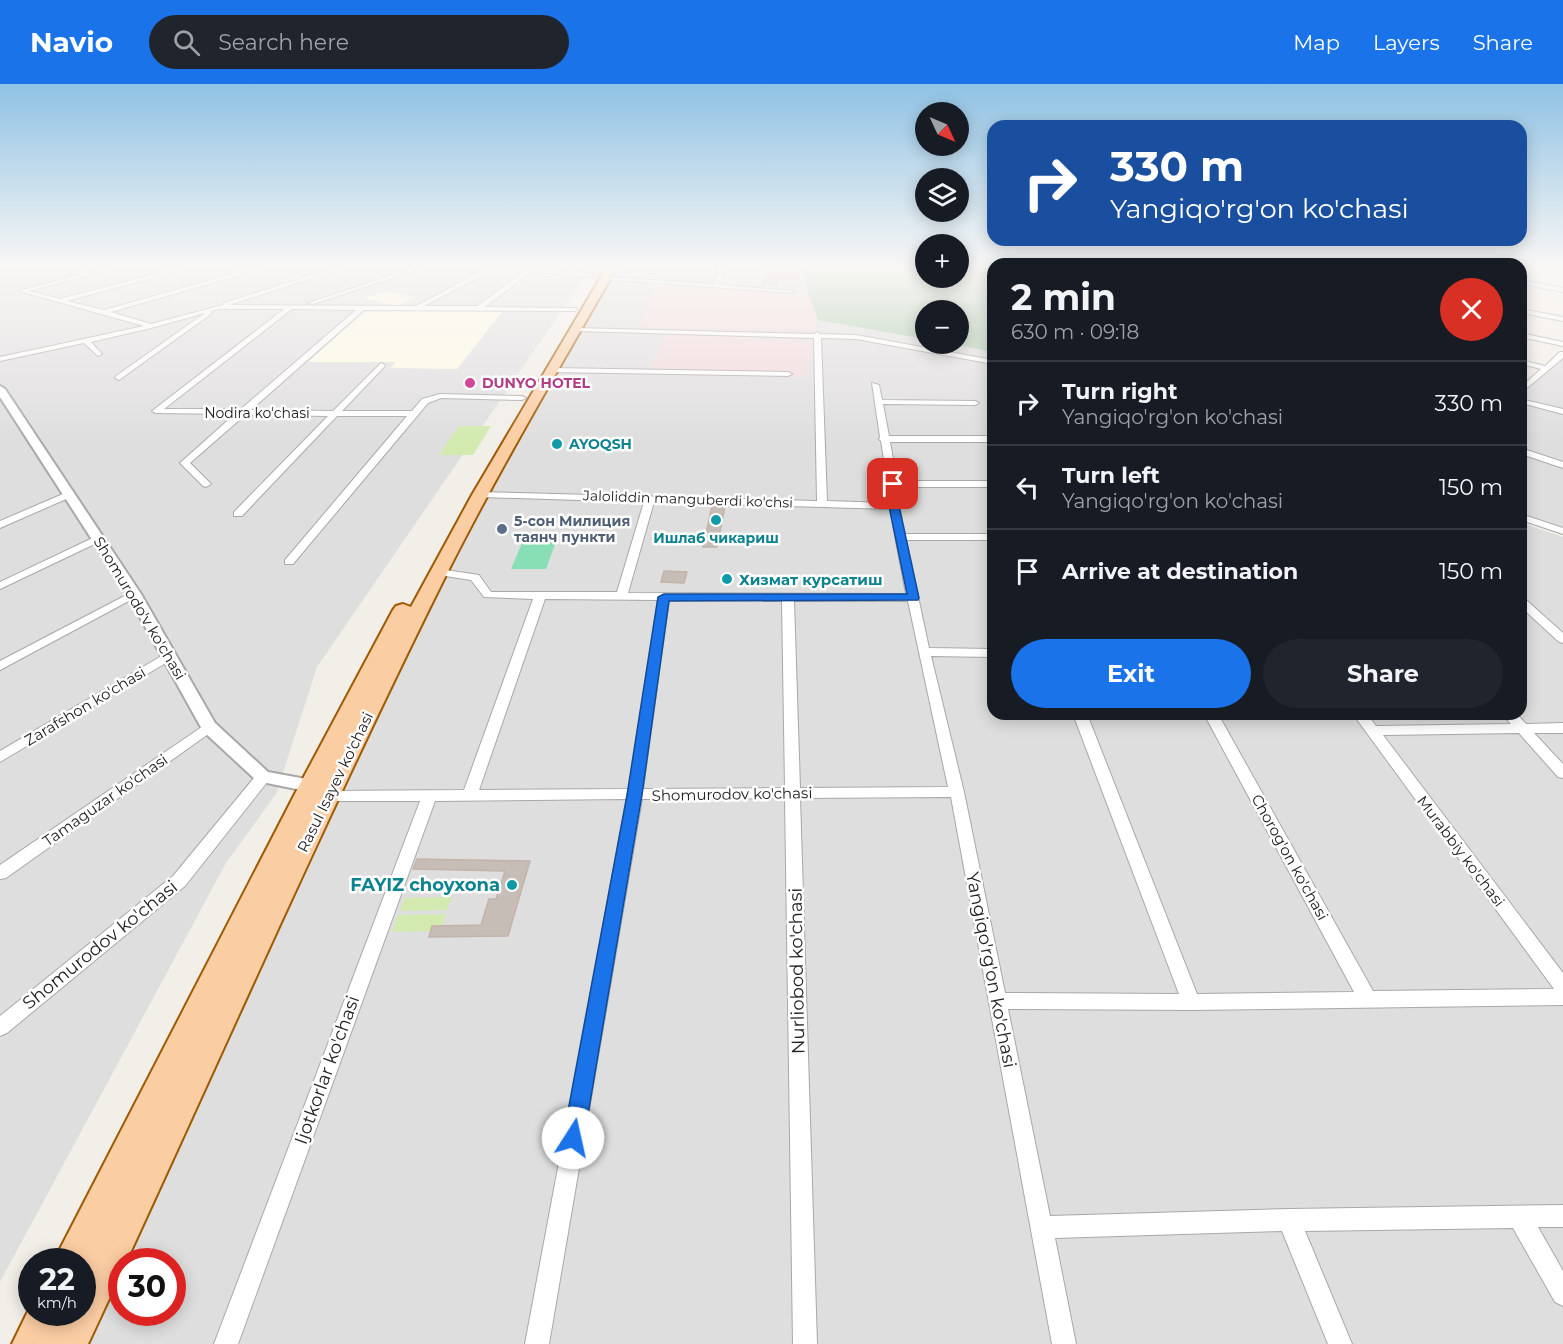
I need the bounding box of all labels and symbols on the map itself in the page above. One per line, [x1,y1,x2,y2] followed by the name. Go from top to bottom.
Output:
[915,102,969,156] north arrow
[482,374,591,392] place label: DUNYO HOTEL
[463,376,477,390] marker: DUNYO HOTEL
[204,404,310,422] street label: Nodira ko'chasi
[568,435,632,453] place label: AYOQSH
[550,437,564,451] marker: AYOQSH
[867,458,918,509] pin
[582,486,793,512] street label: Jaloliddin manguberdi ko'chsi
[514,512,630,546] place label: 5-сон Милиция таянч пункти
[709,513,723,527] marker: Ишлаб чикариш
[495,522,509,536] marker: 5-сон Милиция таянч пункти
[653,529,779,547] place label: Ишлаб чикариш
[90,533,190,683] street label: Shomurodo'v ko'chasi
[739,570,882,589] place label: Хизмат курсатиш
[720,572,734,586] marker: Хизмат курсатиш
[21,662,149,750] street label: Zarafshon ko'chasi
[293,709,377,855] street label: Rasul Isayev ko'chasi
[39,750,171,850] street label: Tamaguzar ko'chasi
[651,783,813,805] street label: Shomurodov ko'chasi
[1247,791,1333,923] street label: Chorog'on ko'chasi
[1413,792,1509,910] street label: Murabbiy ko'chasi
[961,870,1021,1070] street label: Yangiqo'rg'on ko'chasi
[350,874,500,896] place label: FAYIZ choyxona
[18,876,182,1014] street label: Shomurodov ko'chasi
[505,878,519,892] marker: FAYIZ choyxona
[785,888,809,1054] street label: Nurliobod ko'chasi
[290,993,364,1147] street label: Ijotkorlar ko'chasi
[541,1106,605,1170] position arrow
[108,1248,186,1326] speed limit sign: 30

